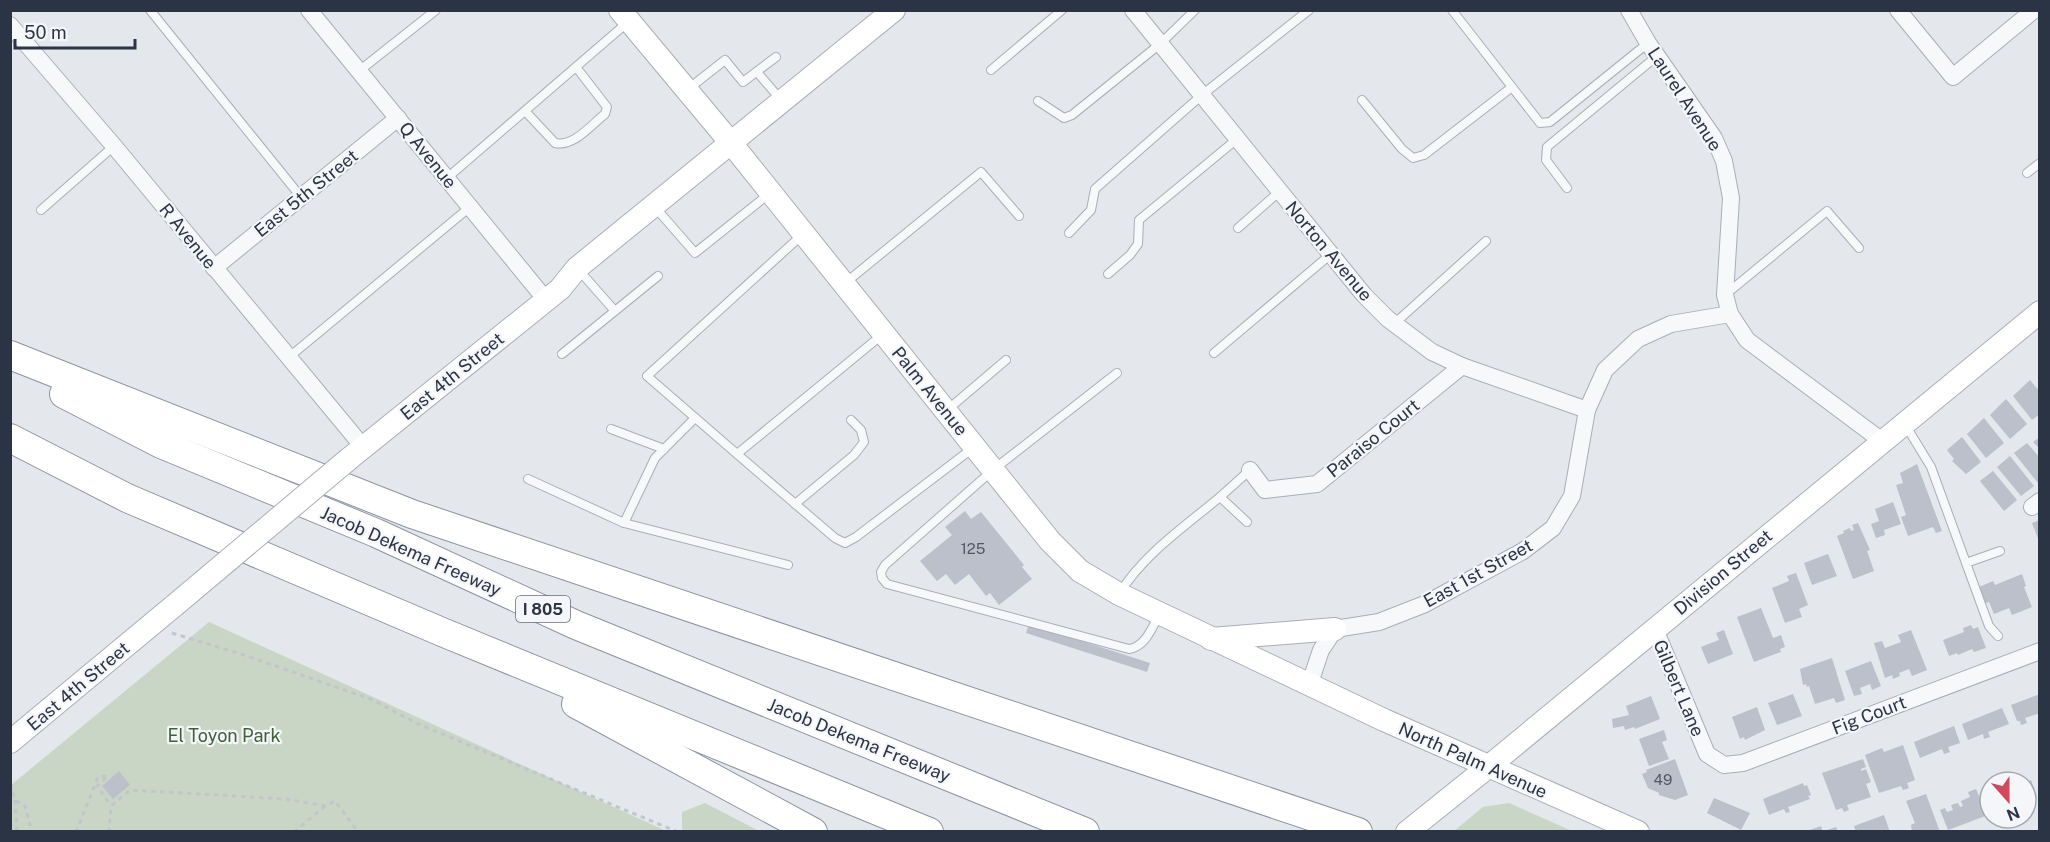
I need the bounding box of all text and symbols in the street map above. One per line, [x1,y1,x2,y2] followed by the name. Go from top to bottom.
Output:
[15,12,135,50] scale bar
[24,22,67,43] text: 50 m
[1644,43,1726,155] street label: Laurel Avenue
[395,117,461,193] street label: Q Avenue
[250,145,362,241] street label: East 5th Street
[1281,197,1377,305] street label: Norton Avenue
[155,199,221,273] street label: R Avenue
[396,328,508,424] street label: East 4th Street
[888,342,972,440] street label: Palm Avenue
[1323,394,1423,482] street label: Paraiso Court
[318,502,505,600] street label: Jacob Dekema Freeway
[1670,525,1776,619] street label: Division Street
[1420,534,1536,612] street label: East 1st Street
[961,540,985,557] house number: 125
[516,596,570,622] road number: I 805
[23,637,133,735] street label: East 4th Street
[1649,637,1709,739] street label: Gilbert Lane
[1829,691,1909,739] street label: Fig Court
[765,694,954,786] street label: Jacob Dekema Freeway
[1395,718,1551,802] street label: North Palm Avenue
[167,725,281,746] park label: El Toyon Park
[1978,770,2038,830] north arrow
[1654,771,1672,788] house number: 49
[2004,802,2022,825] text: N

